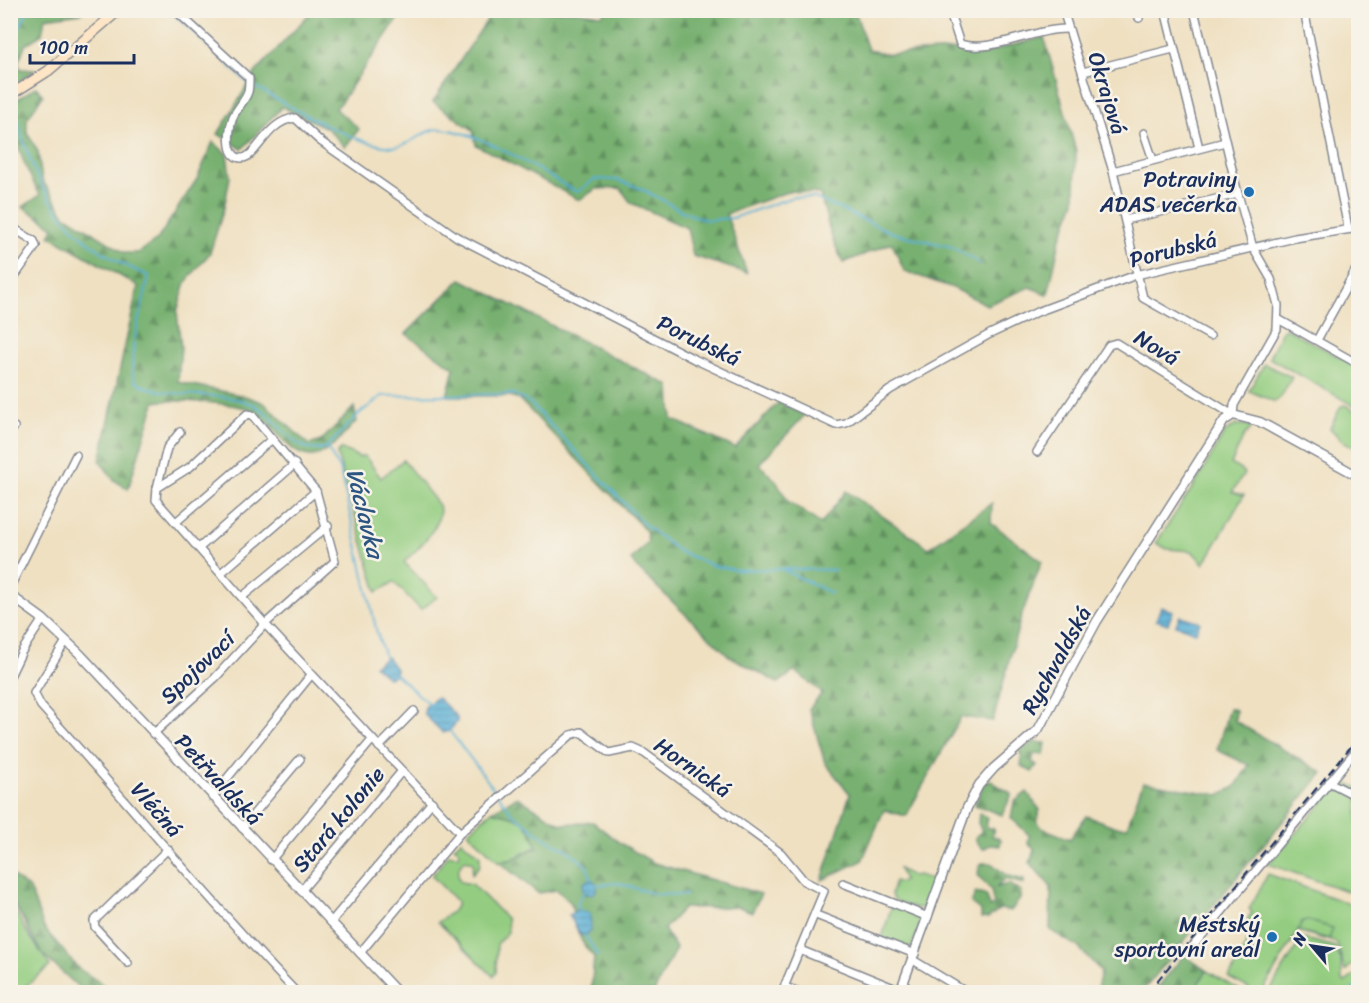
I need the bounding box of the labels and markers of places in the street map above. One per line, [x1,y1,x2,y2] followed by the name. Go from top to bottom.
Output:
[1099,160,1238,224] place label: Potraviny ADAS večerka
[1242,185,1256,199] marker: Potraviny ADAS večerka
[1114,905,1261,969] place label: Městský sportovní areál
[1265,930,1279,944] marker: Městský sportovní areál

